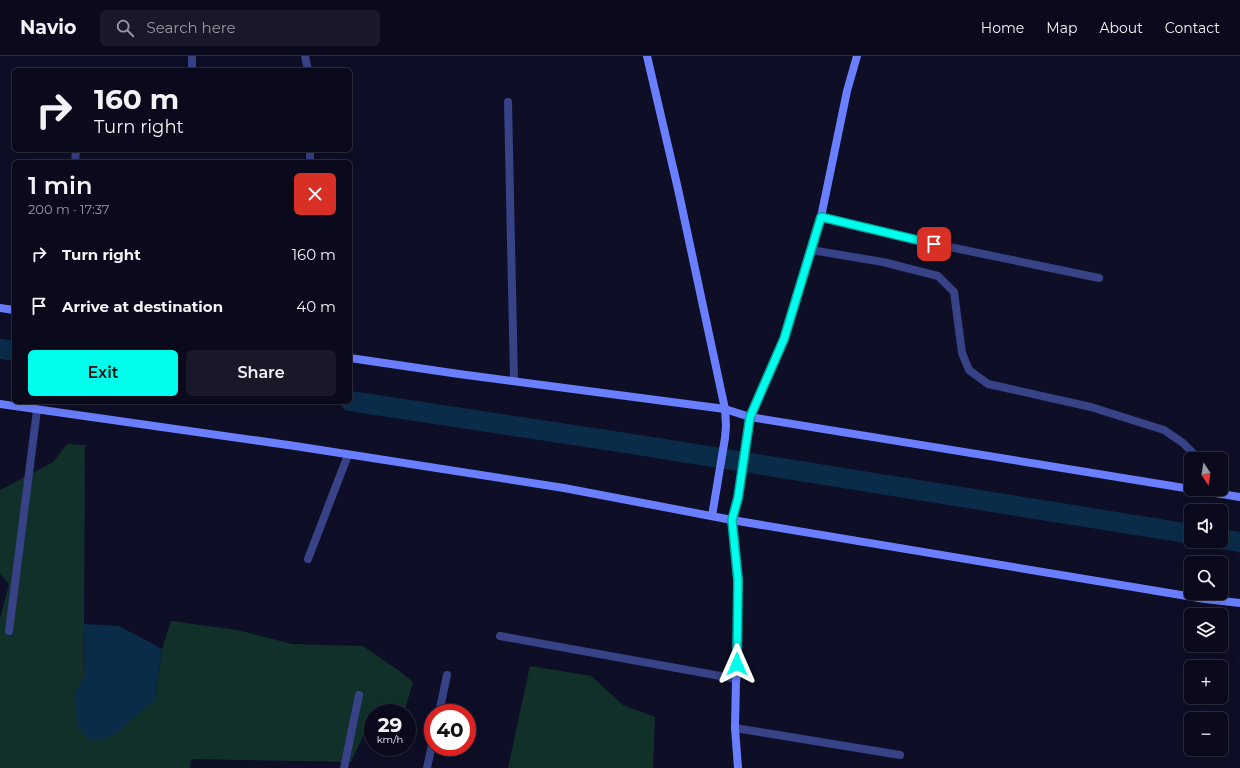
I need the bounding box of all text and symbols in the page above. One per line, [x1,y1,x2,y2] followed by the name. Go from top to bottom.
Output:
[100,10,380,46] search box
[20,16,76,39] text: Navio
[114,17,136,39] icon: search
[146,18,236,37] text: Search here
[981,19,1024,37] text: Home
[1046,19,1077,37] text: Map
[1099,19,1143,37] text: About
[1165,19,1220,37] text: Contact
[94,82,179,116] text: 160 m
[28,84,80,136] icon: right
[94,116,184,138] text: Turn right
[28,171,92,200] text: 1 min
[294,173,336,215] button: close
[28,201,110,217] text: 200 m · 17:37
[917,227,951,261] pin
[923,233,945,255] icon: arrive
[28,243,50,265] icon: right
[62,245,141,264] text: Turn right
[292,245,336,264] text: 160 m
[28,295,50,317] icon: arrive
[62,297,223,316] text: Arrive at destination
[296,297,336,316] text: 40 m
[28,350,178,396] button: Exit
[186,350,336,396] button: Share
[1184,452,1228,496] north arrow
[1184,452,1228,756] map controls
[1184,504,1228,548] button: sound
[1184,556,1228,600] button: search
[1184,608,1228,652] button: layers
[716,643,758,685] position arrow
[1184,660,1228,704] button: +
[424,704,476,756] speed limit sign: 40
[1184,712,1228,756] button: −
[378,713,402,737] text: 29
[377,733,403,746] text: km/h

